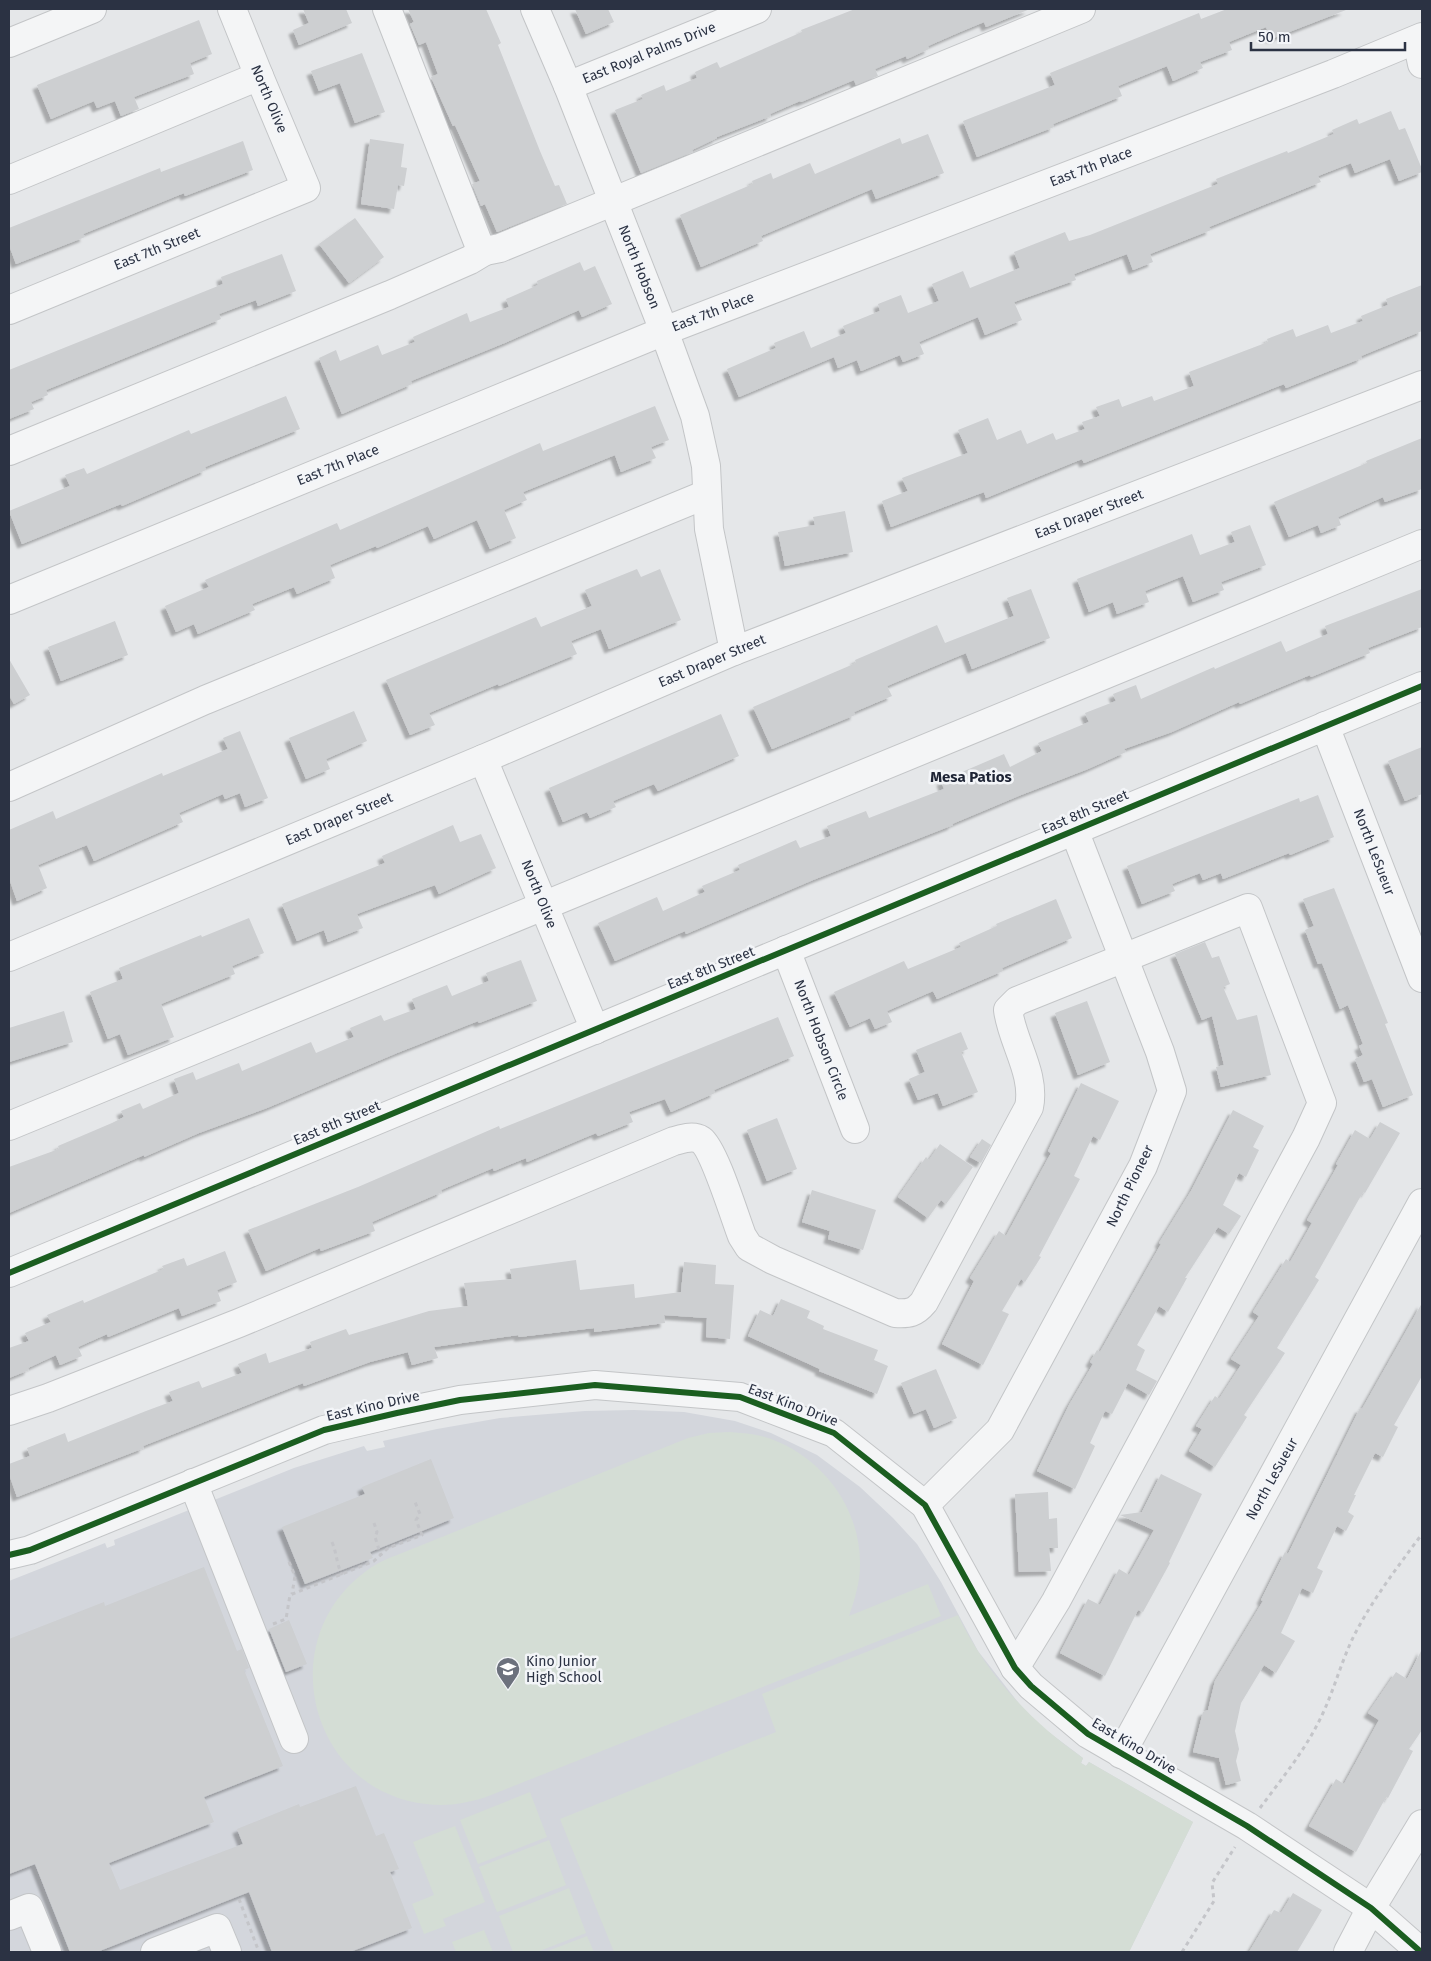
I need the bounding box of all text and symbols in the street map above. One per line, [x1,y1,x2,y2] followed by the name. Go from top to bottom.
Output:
[580,18,718,88] street label: East Royal Palms Drive
[1251,20,1405,52] scale bar
[1258,28,1291,46] text: 50 m
[247,62,291,136] street label: North Olive
[1047,143,1135,191] street label: East 7th Place
[614,223,664,311] street label: North Hobson
[111,224,203,274] street label: East 7th Street
[669,288,757,336] street label: East 7th Place
[294,441,382,489] street label: East 7th Place
[1032,485,1146,542] street label: East Draper Street
[656,630,769,691] street label: East Draper Street
[930,768,1012,786] district label: Mesa Patios
[1039,786,1132,838] street label: East 8th Street
[283,788,396,849] street label: East Draper Street
[1350,806,1399,898] street label: North LeSueur
[518,857,560,931] street label: North Olive
[665,942,758,993] street label: East 8th Street
[790,977,852,1103] street label: North Hobson Circle
[291,1097,384,1149] street label: East 8th Street
[1103,1142,1157,1230] street label: North Pioneer
[746,1380,840,1430] street label: East Kino Drive
[325,1387,421,1425] street label: East Kino Drive
[1242,1434,1302,1523] street label: North LeSueur
[526,1653,602,1686] place label: Kino Junior High School
[495,1656,521,1690] school or university icon: Kino Junior High School
[1089,1714,1179,1778] street label: East Kino Drive

